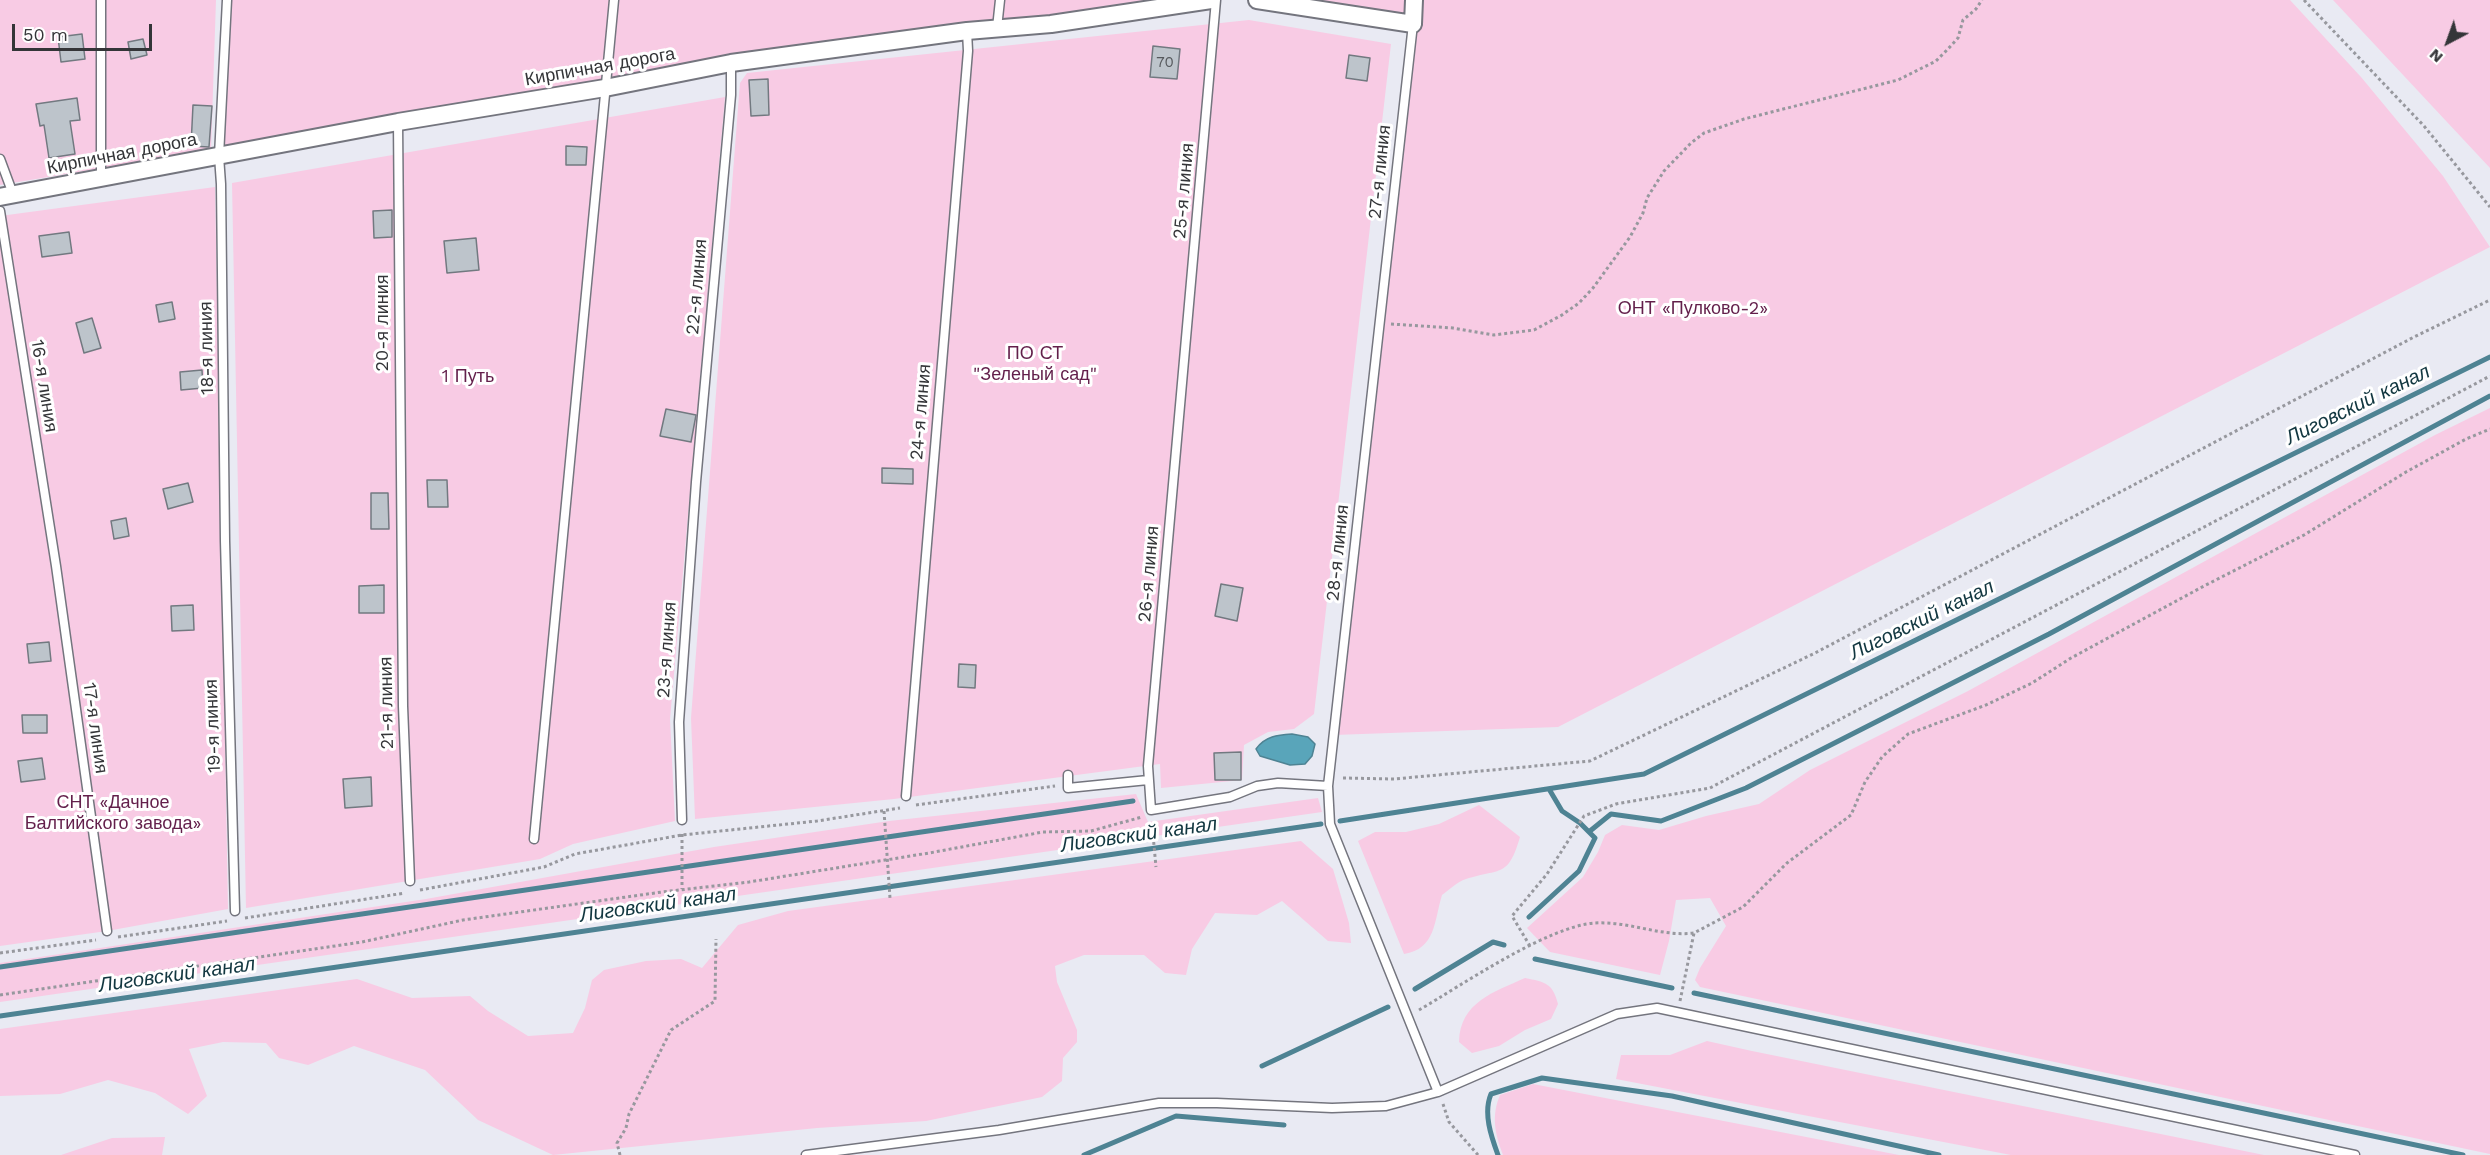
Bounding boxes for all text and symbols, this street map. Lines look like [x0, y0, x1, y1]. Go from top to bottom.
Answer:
scale bar [15, 12, 154, 50]
north arrow [2418, 12, 2478, 72]
text: 50 m [23, 24, 68, 45]
street label: Кирпичная дорога [523, 43, 677, 91]
text: N [2425, 45, 2447, 67]
house number: 70 [1156, 54, 1174, 72]
street label: 27-я линия [1364, 124, 1396, 220]
street label: Кирпичная дорога [45, 129, 199, 179]
street label: 25-я линия [1169, 142, 1199, 240]
street label: 22-я линия [682, 238, 712, 336]
street label: 20-я линия [372, 274, 394, 372]
park label: ОНТ «Пулково-2» [1618, 298, 1768, 320]
street label: 18-я линия [195, 301, 219, 395]
street label: 16-я линия [26, 338, 62, 434]
park label: ПО СТ "Зеленый сад" [973, 343, 1097, 386]
water label: Лиговский канал [2282, 360, 2434, 450]
street label: 24-я линия [906, 363, 936, 461]
park label: 1 Путь [442, 366, 494, 388]
street label: 28-я линия [1322, 504, 1354, 602]
street label: 26-я линия [1134, 525, 1164, 623]
water label: Лиговский канал [1846, 575, 1998, 665]
street label: 23-я линия [653, 601, 681, 699]
street label: 21-я линия [375, 656, 399, 750]
street label: 19-я линия [201, 679, 225, 773]
street label: 17-я линия [78, 681, 112, 775]
park label: СНТ «Дачное Балтийского завода» [25, 792, 201, 834]
water label: Лиговский канал [1059, 812, 1219, 858]
water label: Лиговский канал [578, 882, 738, 928]
water label: Лиговский канал [97, 952, 257, 998]

